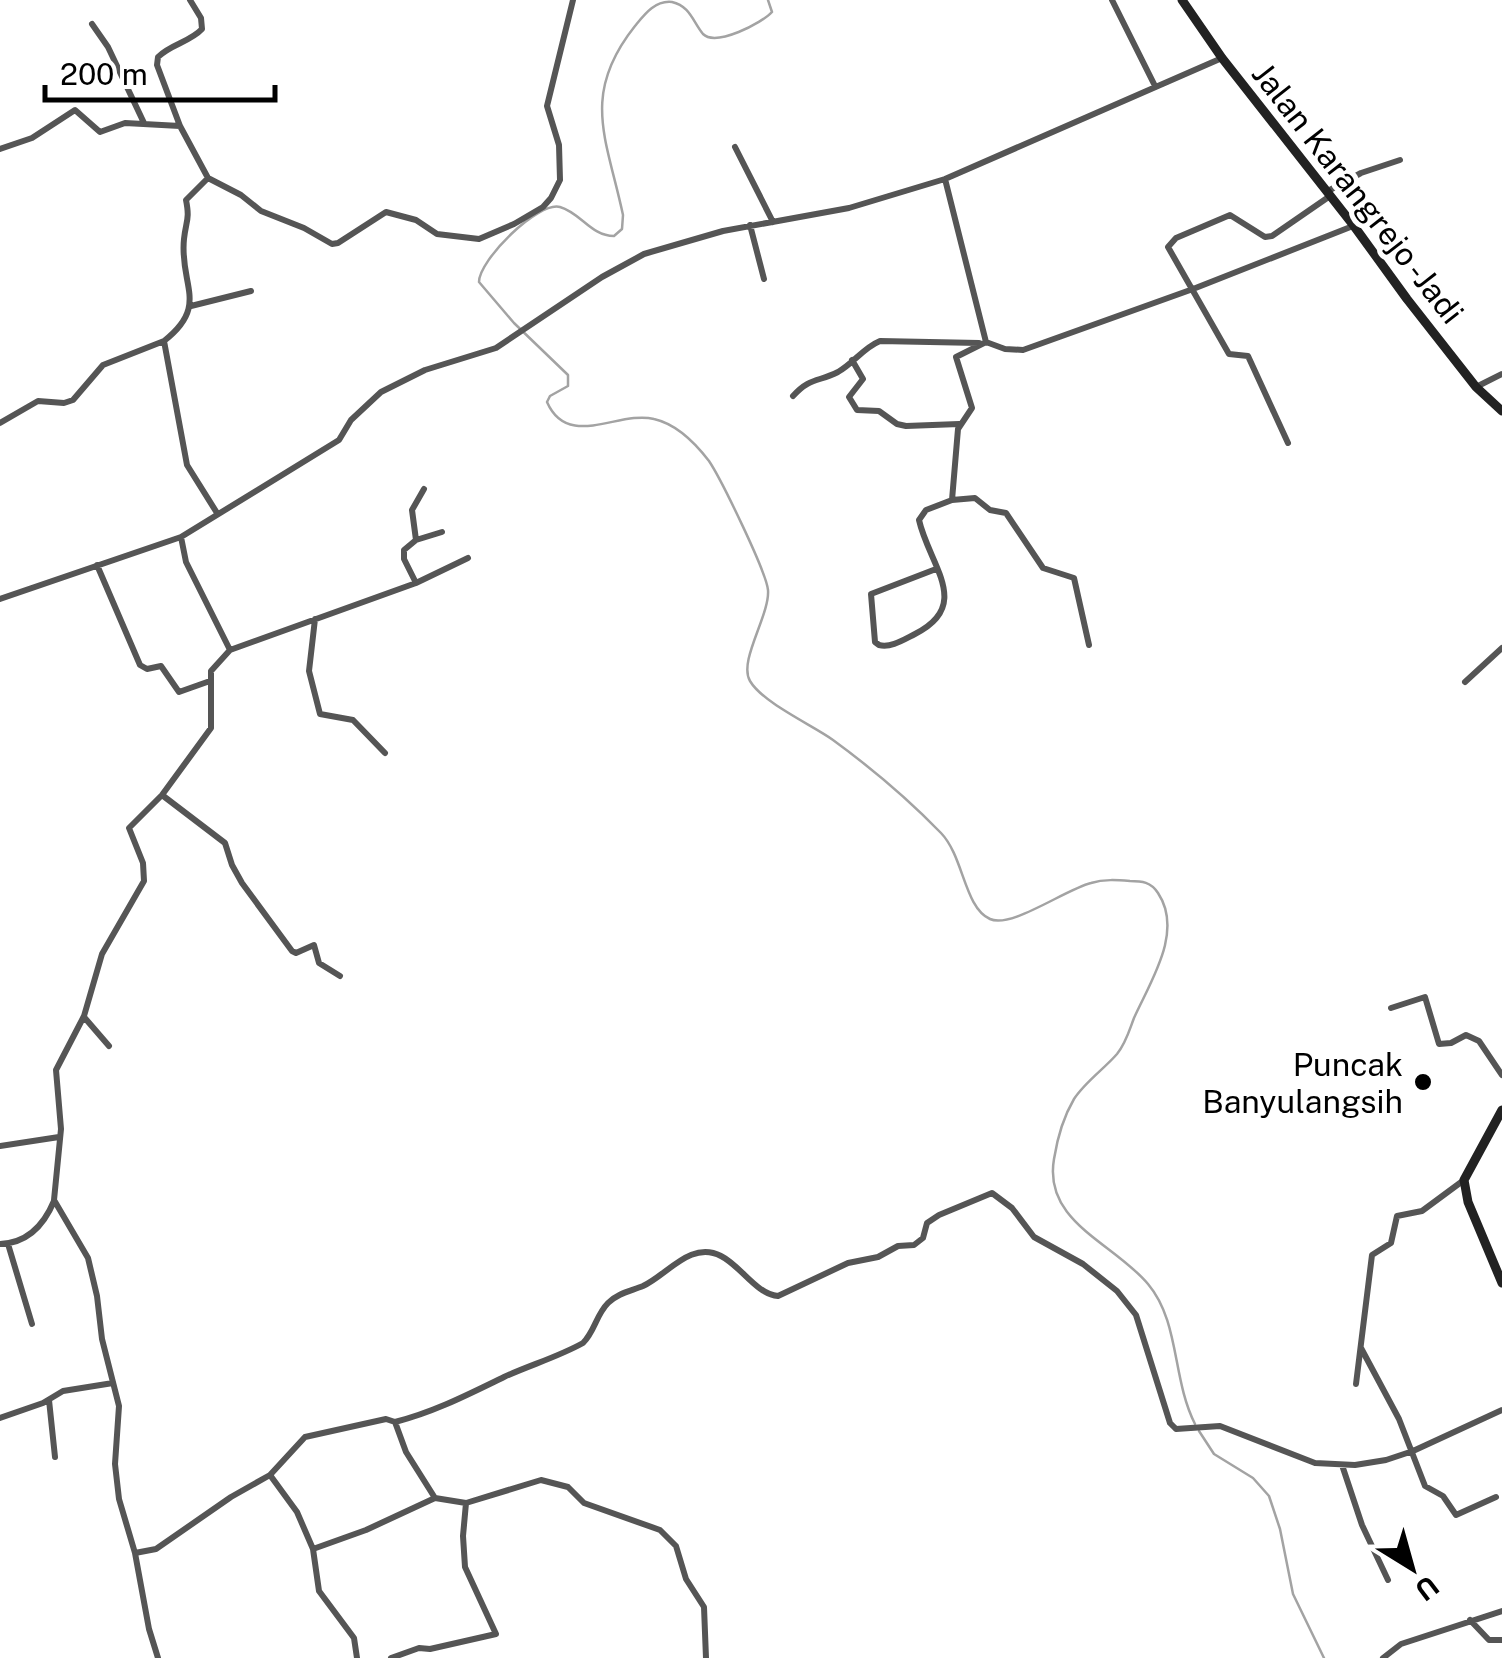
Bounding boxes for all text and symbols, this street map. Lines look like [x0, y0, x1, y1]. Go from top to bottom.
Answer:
scale bar [45, 40, 275, 102]
street label: Jalan Karangrejo -Jadi [1245, 55, 1471, 331]
text: 200 m [60, 56, 148, 92]
place label: Puncak Banyulangsih [1202, 1046, 1403, 1120]
marker: Puncak Banyulangsih [1412, 1071, 1434, 1093]
north arrow [1362, 1518, 1462, 1618]
text: U [1409, 1569, 1445, 1608]

